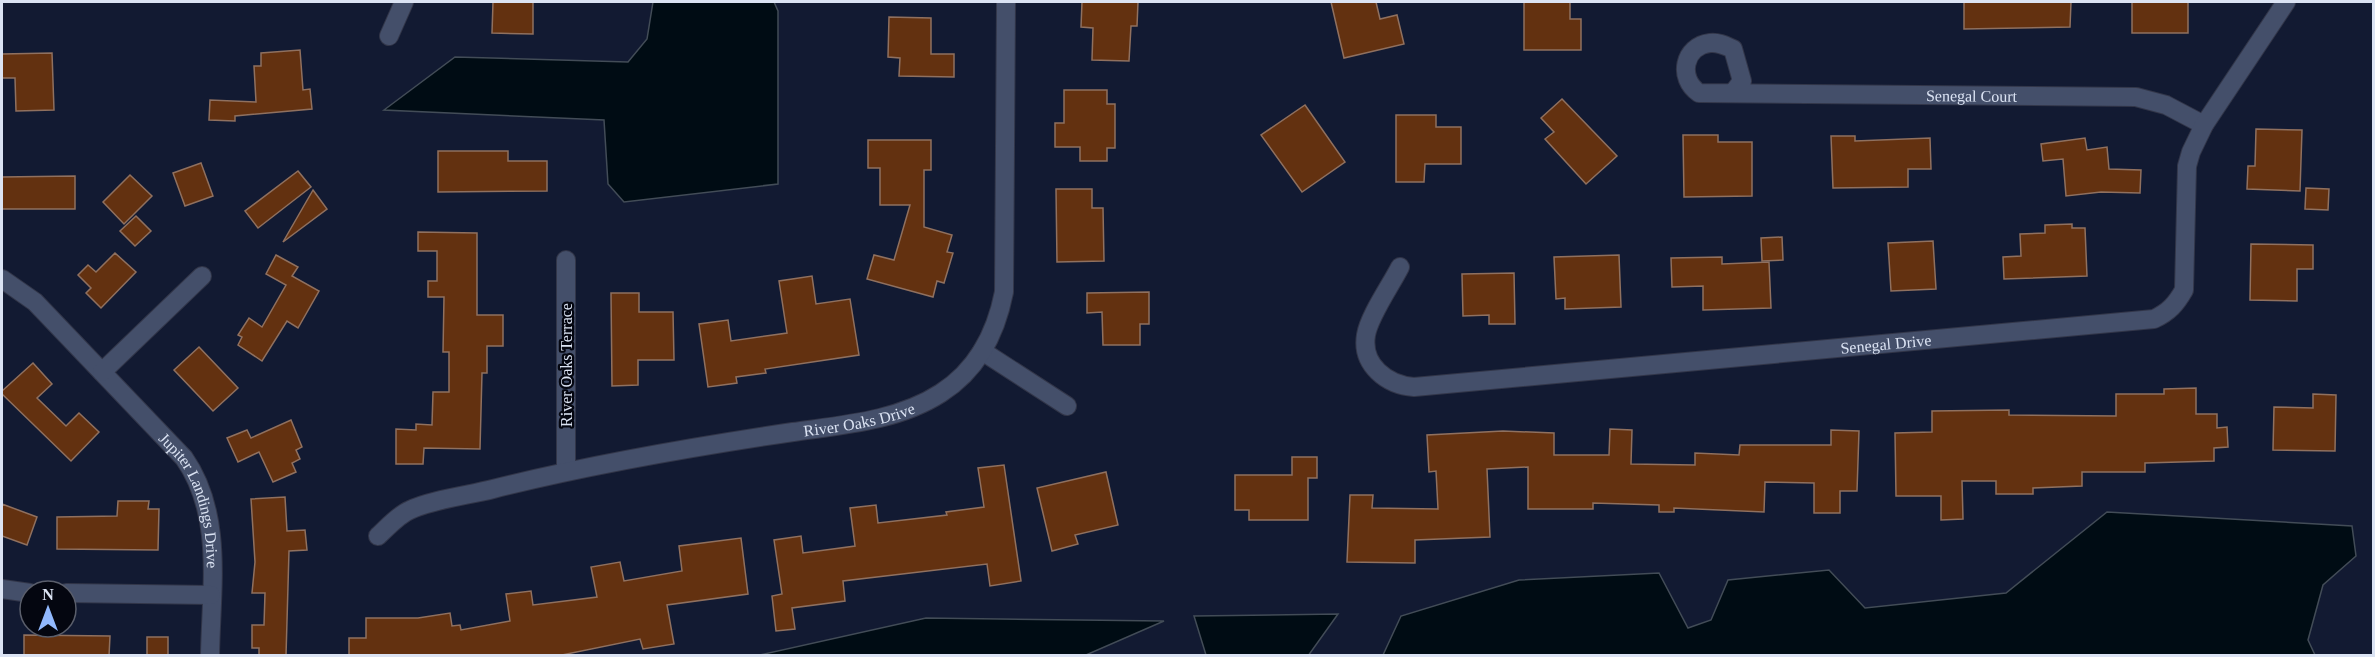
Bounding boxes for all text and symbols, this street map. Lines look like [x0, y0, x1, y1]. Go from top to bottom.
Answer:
street label: Senegal Court [1926, 87, 2018, 105]
street label: River Oaks Terrace [558, 303, 575, 427]
street label: Senegal Drive [1840, 332, 1932, 357]
street label: River Oaks Drive [802, 400, 917, 439]
street label: Jupiter Landings Drive [156, 430, 221, 568]
north arrow [18, 579, 78, 639]
text: N [42, 586, 54, 603]

